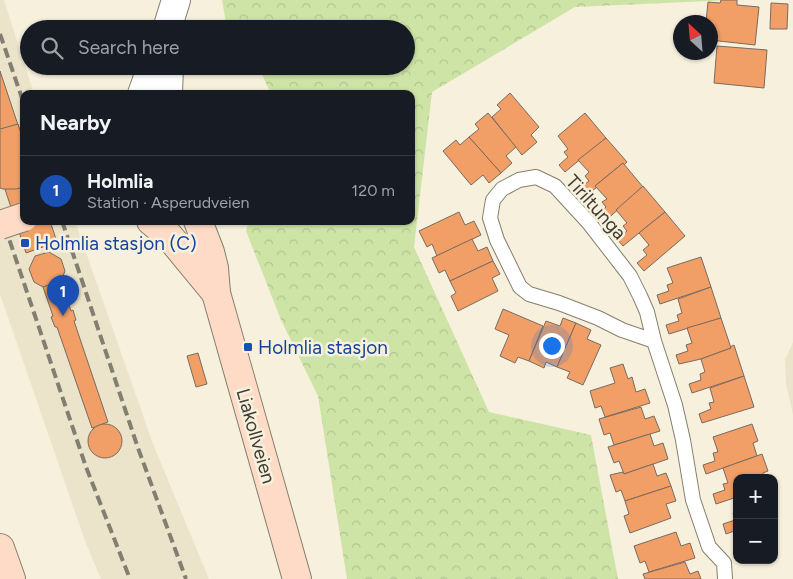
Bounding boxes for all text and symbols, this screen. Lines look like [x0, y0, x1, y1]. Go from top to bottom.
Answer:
north arrow [673, 15, 718, 60]
search box [20, 20, 415, 75]
icon: search [38, 34, 66, 62]
text: Search here [78, 36, 180, 59]
text: Nearby [40, 110, 111, 135]
text: Holmlia [87, 170, 153, 193]
street label: Tiriltunga [561, 170, 631, 244]
text: 1 [53, 181, 59, 200]
text: 120 m [352, 181, 395, 200]
text: Station · Asperudveien [87, 193, 249, 212]
place label: Holmlia stasjon (C) [35, 232, 197, 255]
marker: Holmlia stasjon (C) [19, 237, 31, 249]
pin: 1 [47, 275, 79, 316]
your location [539, 333, 565, 359]
place label: Holmlia stasjon [258, 336, 388, 359]
marker: Holmlia stasjon [242, 341, 254, 353]
street label: Liakollveien [231, 386, 281, 486]
map controls [733, 474, 778, 564]
button: + [733, 474, 778, 519]
button: − [733, 519, 778, 564]

